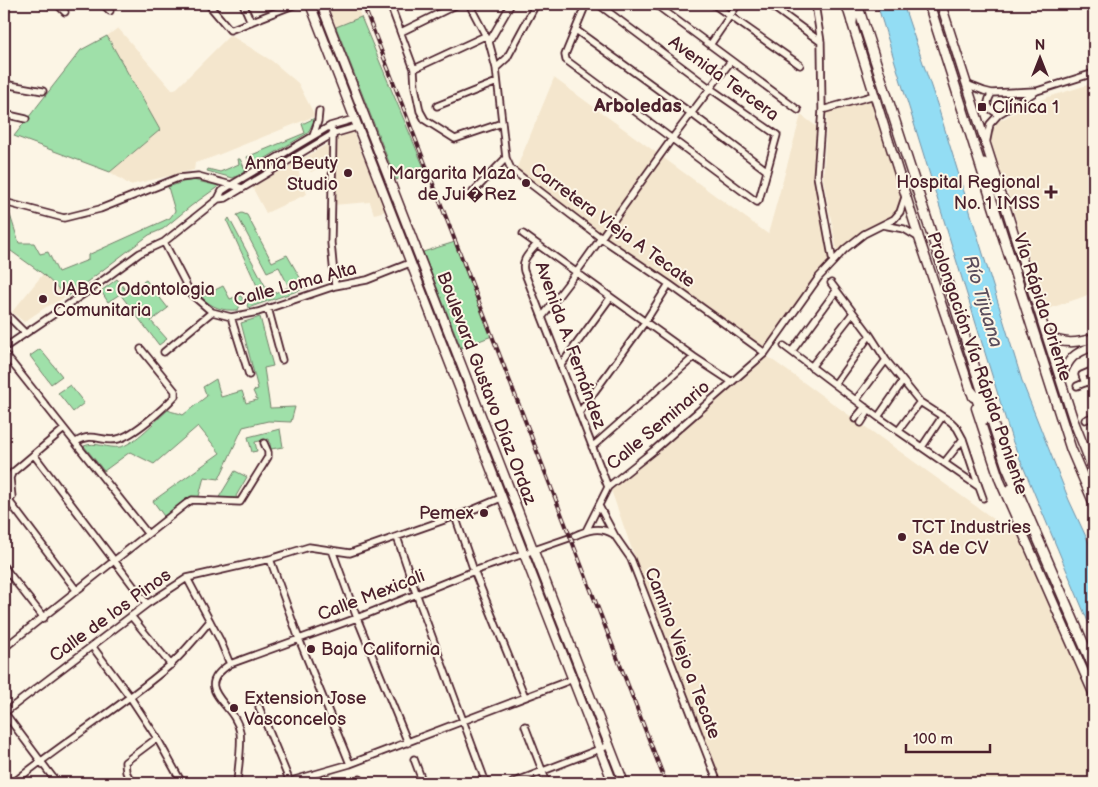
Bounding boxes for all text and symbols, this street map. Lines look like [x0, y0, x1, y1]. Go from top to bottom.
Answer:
street label: Avenida Tercera [664, 31, 783, 125]
north arrow [1016, 32, 1066, 82]
text: N [1035, 37, 1045, 54]
district label: Arboledas [593, 95, 682, 118]
place label: Clínica 1 [992, 97, 1059, 118]
marker: Clínica 1 [976, 101, 988, 113]
place label: Anna Beuty Studio [245, 153, 339, 195]
street label: Carretera Vieja A Tecate [526, 159, 699, 292]
place label: Margarita Maza de Jui�Rez [388, 163, 516, 205]
marker: Anna Beuty Studio [342, 167, 354, 179]
place label: Hospital Regional No. 1 IMSS [896, 172, 1040, 214]
marker: Margarita Maza de Jui�Rez [520, 177, 532, 189]
marker: Hospital Regional No. 1 IMSS [1044, 185, 1058, 199]
street label: Prolongación Vía Rápida Poniente [923, 229, 1033, 497]
street label: Vía Rápida Oriente [1009, 231, 1076, 384]
water label: Río Tijuana [958, 253, 1007, 350]
street label: Calle Loma Alta [231, 258, 359, 311]
street label: Avenida A. Fernández [531, 259, 611, 432]
street label: Boulevard Gustavo Díaz Ordaz [432, 269, 541, 508]
place label: UABC - Odontologia Comunitaria [53, 279, 215, 321]
marker: UABC - Odontologia Comunitaria [37, 293, 49, 305]
street label: Calle Seminario [603, 376, 714, 475]
place label: Pemex [419, 503, 475, 524]
marker: Pemex [478, 507, 490, 519]
place label: TCT Industries SA de CV [912, 517, 1031, 559]
marker: TCT Industries SA de CV [896, 531, 908, 543]
street label: Calle de los Pinos [45, 564, 175, 667]
street label: Calle Mexicali [315, 565, 428, 626]
street label: Camino Viejo a Tecate [640, 565, 725, 742]
place label: Baja California [321, 639, 440, 660]
marker: Baja California [305, 643, 317, 655]
place label: Extension Jose Vasconcelos [244, 688, 367, 730]
marker: Extension Jose Vasconcelos [228, 702, 240, 714]
scale bar [906, 722, 989, 754]
text: 100 m [913, 730, 953, 749]

